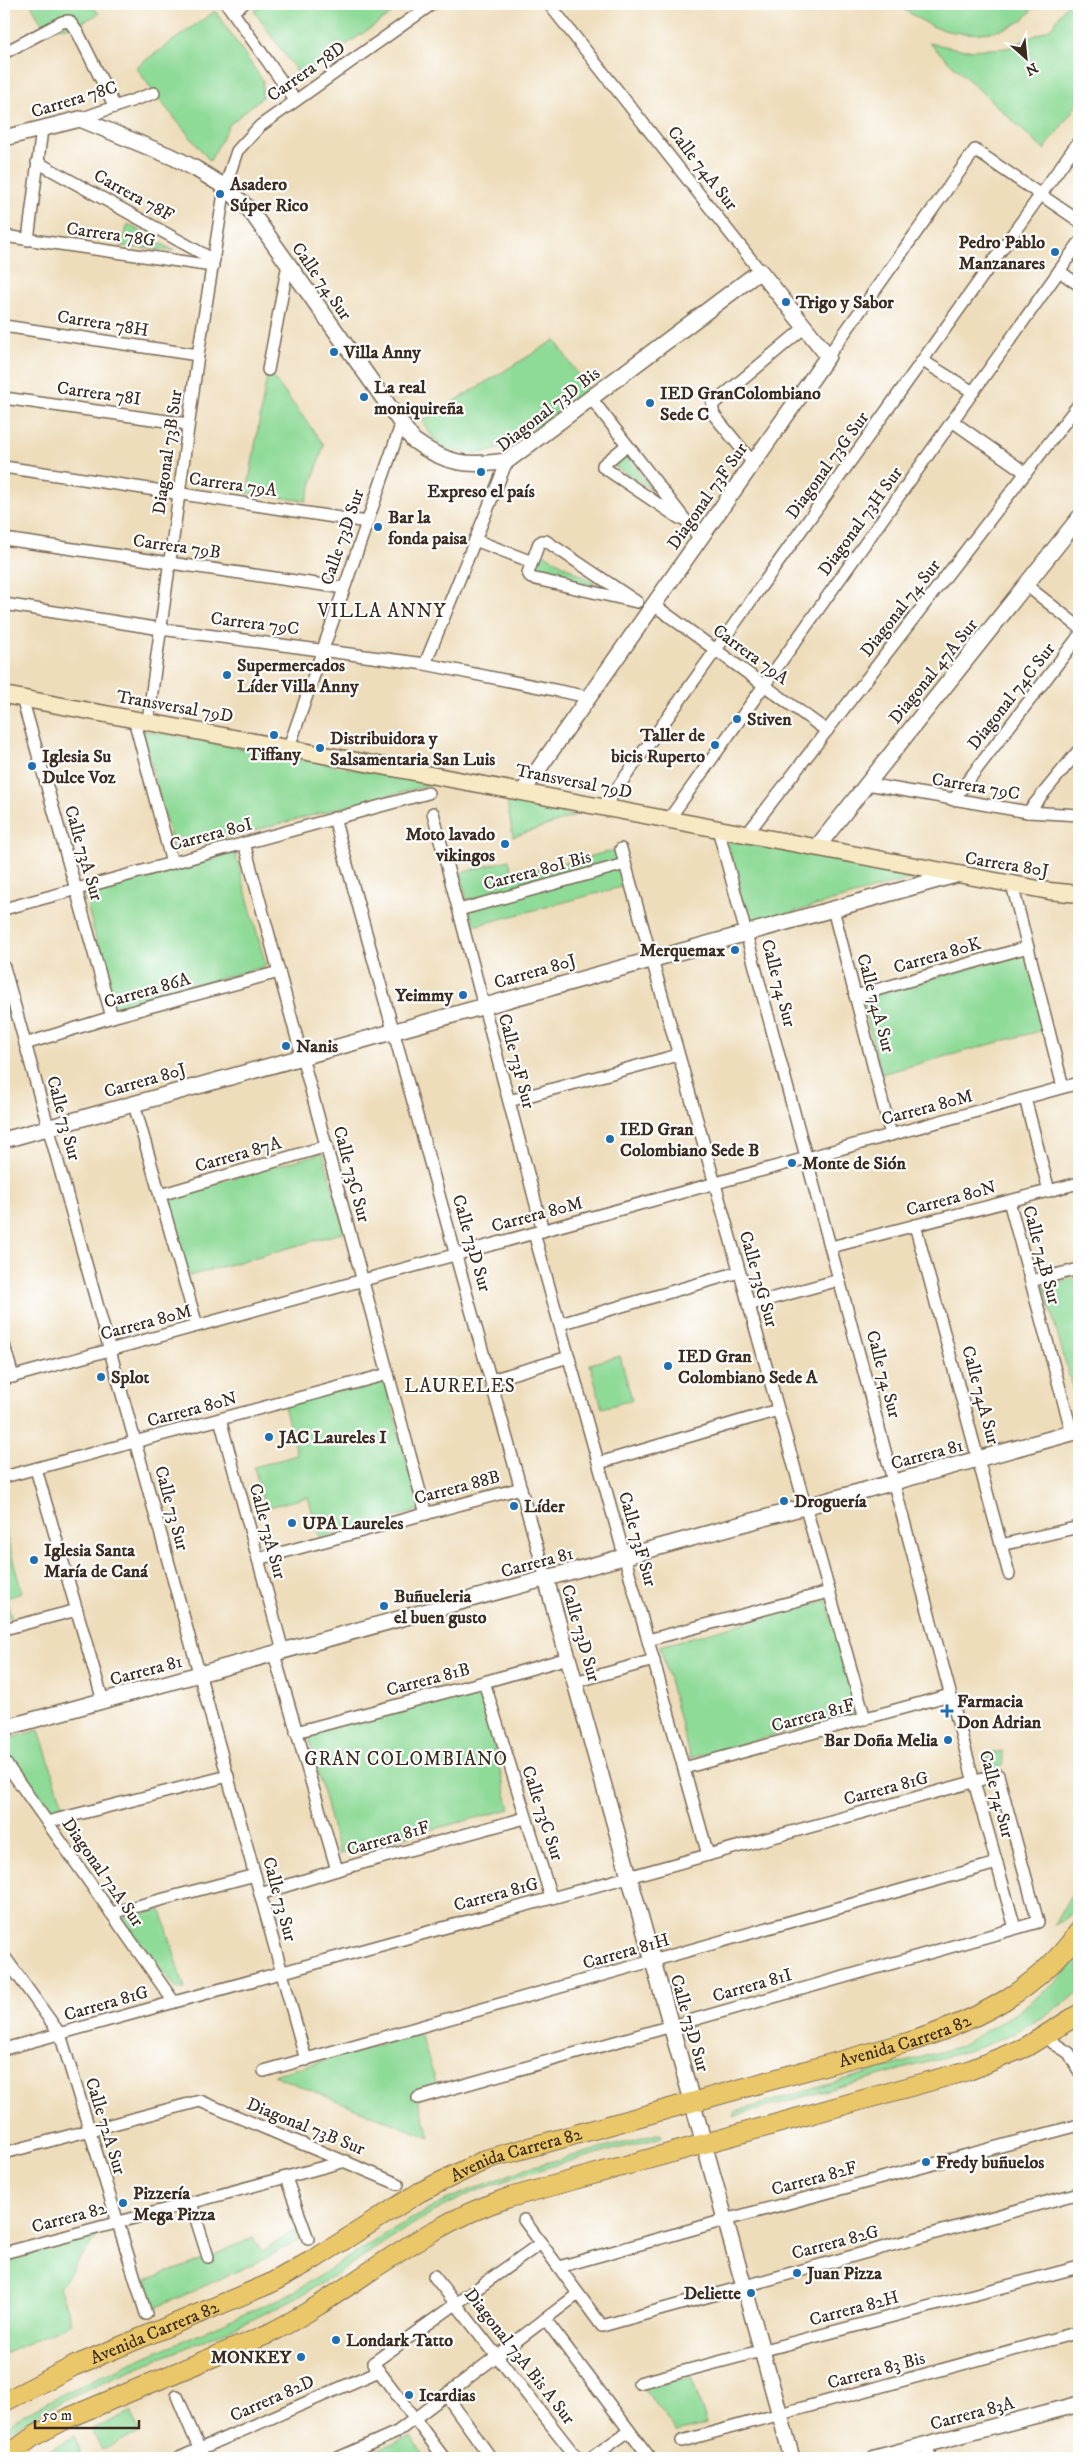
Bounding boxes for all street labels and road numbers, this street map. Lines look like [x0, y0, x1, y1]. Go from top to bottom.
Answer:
street label: Carrera 78D [263, 37, 350, 107]
street label: Carrera 78C [28, 76, 120, 124]
street label: Calle 74A Sur [662, 122, 742, 216]
street label: Carrera 78F [90, 165, 177, 227]
street label: Carrera 78G [65, 218, 157, 252]
street label: Calle 74 Sur [286, 238, 356, 325]
street label: Carrera 78H [56, 306, 150, 342]
street label: Diagonal 73D Bis [493, 363, 605, 457]
street label: Carrera 78I [55, 377, 142, 411]
street label: Diagonal 73B Sur [148, 388, 188, 516]
street label: Diagonal 73G Sur [782, 408, 874, 523]
street label: Diagonal 73F Sur [663, 439, 753, 554]
street label: Diagonal 73H Sur [814, 462, 908, 580]
street label: Carrera 79A [187, 468, 279, 502]
street label: Calle 73D Sur [316, 486, 370, 588]
street label: Carrera 79B [131, 530, 222, 564]
street label: Diagonal 74 Sur [856, 555, 946, 662]
street label: Carrera 79C [209, 608, 300, 640]
street label: Diagonal 47A Sur [885, 614, 983, 729]
street label: Carrera 79A [708, 620, 793, 690]
street label: Diagonal 74C Sur [963, 638, 1061, 755]
street label: Transversal 79D [115, 686, 235, 728]
street label: Transversal 79D [514, 760, 634, 804]
street label: Carrera 79C [930, 768, 1022, 806]
street label: Calle 73A Sur [59, 803, 107, 904]
street label: Carrera 80I [167, 813, 255, 857]
street label: Carrera 80I Bis [481, 846, 594, 896]
street label: Carrera 80J [963, 848, 1050, 882]
street label: Carrera 80K [891, 933, 984, 979]
street label: Calle 74 Sur [756, 937, 800, 1030]
street label: Carrera 80J [492, 950, 579, 994]
street label: Calle 74A Sur [851, 951, 899, 1055]
street label: Carrera 86A [102, 968, 193, 1014]
street label: Calle 73F Sur [493, 1011, 539, 1112]
street label: Carrera 80J [102, 1059, 189, 1103]
street label: Calle 73 Sur [41, 1074, 85, 1163]
street label: Carrera 80M [879, 1085, 975, 1131]
street label: Calle 73C Sur [328, 1124, 374, 1225]
street label: Carrera 87A [193, 1132, 284, 1178]
street label: Carrera 80N [904, 1176, 999, 1222]
street label: Calle 73D Sur [447, 1192, 495, 1295]
street label: Carrera 80M [489, 1192, 585, 1238]
street label: Calle 74B Sur [1017, 1203, 1065, 1307]
street label: Calle 73G Sur [734, 1229, 782, 1330]
street label: Carrera 80M [98, 1300, 194, 1346]
street label: Calle 74 Sur [861, 1328, 905, 1421]
street label: Calle 74A Sur [956, 1343, 1004, 1447]
street label: Carrera 80N [145, 1387, 240, 1433]
street label: Carrera 81 [889, 1435, 966, 1475]
street label: Calle 73 Sur [149, 1464, 193, 1553]
street label: Carrera 88B [412, 1466, 503, 1510]
street label: Calle 73A Sur [244, 1481, 290, 1582]
street label: Calle 73F Sur [613, 1489, 661, 1590]
street label: Carrera 81 [499, 1543, 576, 1583]
street label: Calle 73D Sur [556, 1582, 604, 1685]
street label: Carrera 81 [108, 1651, 185, 1691]
street label: Carrera 81B [384, 1658, 472, 1702]
street label: Carrera 81F [769, 1694, 857, 1738]
street label: Calle 74 Sur [974, 1748, 1018, 1841]
street label: Calle 73C Sur [516, 1763, 568, 1864]
street label: Carrera 81G [841, 1767, 931, 1811]
street label: Diagonal 72A Sur [56, 1814, 148, 1932]
street label: Carrera 81F [344, 1817, 432, 1861]
street label: Calle 73 Sur [257, 1855, 301, 1944]
street label: Carrera 81G [451, 1873, 541, 1917]
street label: Carrera 81H [580, 1929, 672, 1975]
street label: Carrera 81I [710, 1964, 795, 2008]
street label: Calle 73D Sur [665, 1972, 713, 2075]
street label: Carrera 81G [61, 1981, 151, 2027]
street label: Avenida Carrera 82 [836, 2010, 975, 2073]
street label: Calle 72A Sur [80, 2075, 130, 2178]
street label: Diagonal 73B Sur [243, 2093, 368, 2161]
street label: Avenida Carrera 82 [447, 2123, 585, 2187]
street label: Carrera 82F [769, 2157, 859, 2201]
street label: Carrera 82 [29, 2197, 109, 2238]
street label: Carrera 82G [789, 2221, 882, 2265]
street label: Diagonal 73A Bis A Sur [459, 2284, 579, 2429]
street label: Carrera 82H [807, 2286, 901, 2331]
street label: Avenida Carrera 82 [87, 2296, 223, 2370]
street label: Carrera 83 Bis [825, 2347, 928, 2395]
street label: Carrera 82D [227, 2371, 318, 2427]
street label: Carrera 83A [928, 2392, 1017, 2436]

